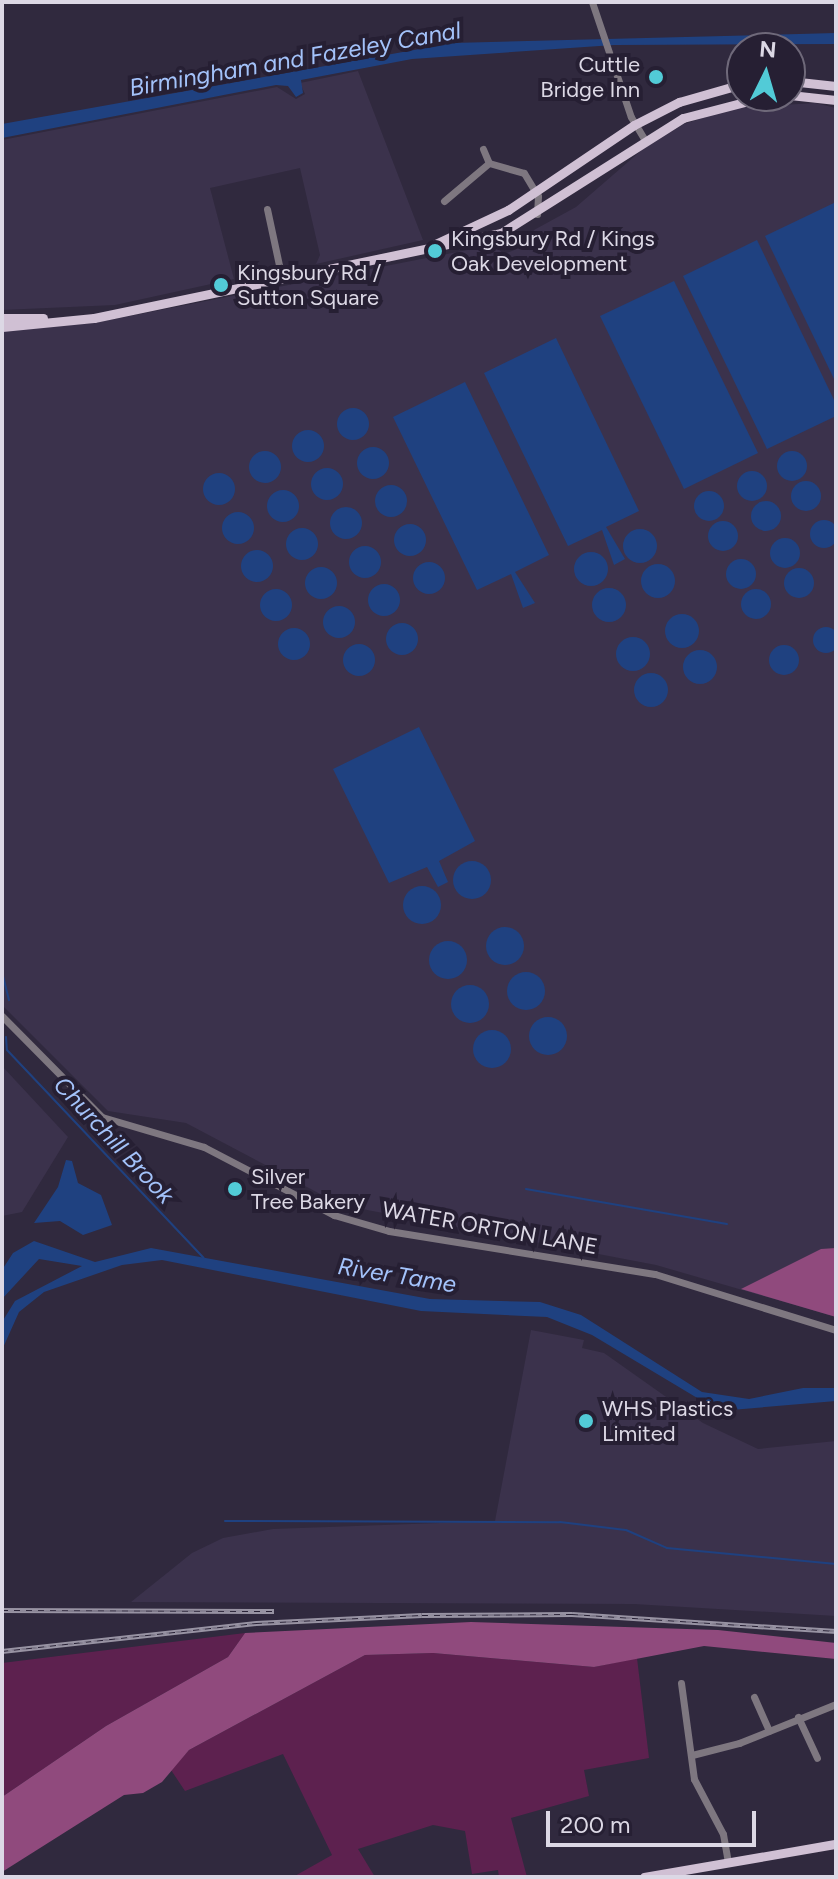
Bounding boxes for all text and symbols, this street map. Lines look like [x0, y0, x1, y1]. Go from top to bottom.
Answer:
water label: Birmingham and Fazeley Canal [127, 16, 463, 102]
north arrow [726, 32, 806, 112]
text: N [758, 35, 778, 64]
place label: Cuttle Bridge Inn [540, 51, 640, 102]
marker: Cuttle Bridge Inn [647, 68, 665, 86]
place label: Kingsbury Rd / Kings Oak Development [451, 225, 655, 276]
marker: Kingsbury Rd / Kings Oak Development [426, 242, 444, 260]
place label: Kingsbury Rd / Sutton Square [237, 259, 381, 310]
marker: Kingsbury Rd / Sutton Square [212, 276, 230, 294]
water label: Churchill Brook [48, 1070, 180, 1210]
place label: Silver Tree Bakery [251, 1163, 365, 1214]
marker: Silver Tree Bakery [226, 1180, 244, 1198]
street label: WATER ORTON LANE [380, 1196, 600, 1260]
water label: River Tame [336, 1251, 458, 1299]
place label: WHS Plastics Limited [602, 1395, 733, 1446]
marker: WHS Plastics Limited [577, 1412, 595, 1430]
scale bar [550, 1795, 760, 1845]
text: 200 m [560, 1810, 631, 1839]

